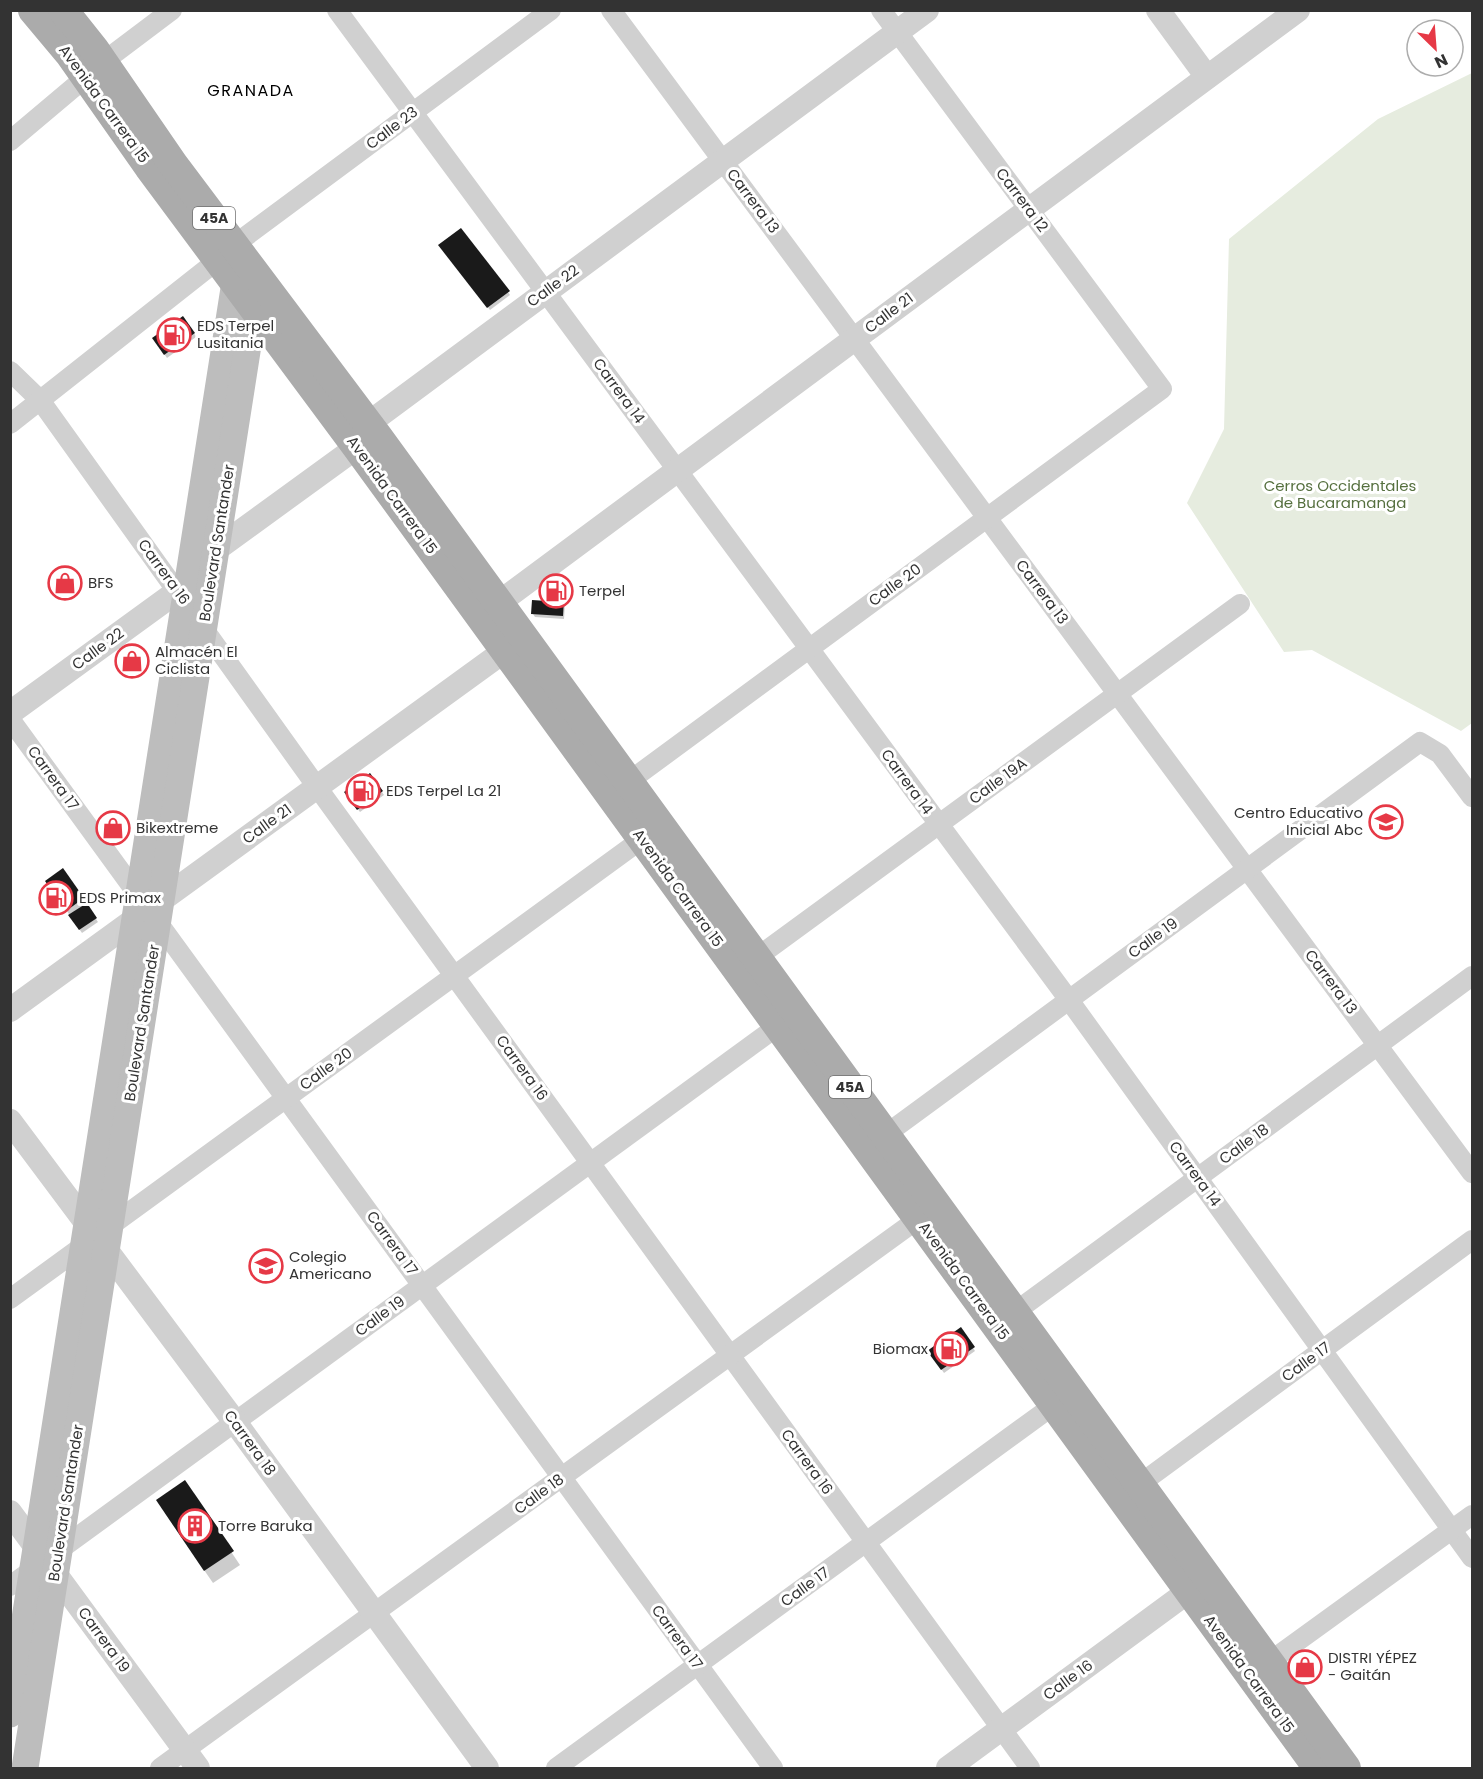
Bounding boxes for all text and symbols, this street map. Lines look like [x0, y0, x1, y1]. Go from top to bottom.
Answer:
north arrow [1405, 18, 1465, 78]
street label: Avenida Carrera 15 [54, 40, 155, 167]
text: N [1431, 48, 1451, 74]
district label: GRANADA [207, 79, 295, 102]
street label: Calle 23 [361, 101, 422, 154]
street label: Carrera 12 [991, 163, 1053, 236]
street label: Carrera 13 [722, 164, 785, 237]
road number: 45A [193, 207, 235, 229]
street label: Calle 22 [522, 260, 583, 312]
street label: Calle 21 [860, 287, 917, 338]
place label: EDS Terpel Lusitania [197, 315, 274, 353]
fuel station icon: EDS Terpel Lusitania [156, 317, 192, 353]
street label: Carrera 14 [589, 354, 650, 428]
street label: Avenida Carrera 15 [342, 431, 443, 558]
street label: Boulevard Santander [194, 463, 239, 623]
park label: Cerros Occidentales de Bucaramanga [1264, 475, 1416, 513]
street label: Carrera 16 [133, 535, 195, 609]
street label: Carrera 13 [1011, 555, 1074, 628]
street label: Calle 20 [864, 558, 925, 611]
shop icon: BFS [47, 565, 83, 601]
place label: BFS [88, 572, 114, 593]
fuel station icon: Terpel [538, 573, 574, 609]
place label: Terpel [579, 580, 625, 601]
street label: Calle 22 [67, 623, 128, 675]
place label: Almacén El Ciclista [155, 641, 238, 679]
shop icon: Almacén El Ciclista [114, 643, 150, 679]
street label: Carrera 17 [23, 741, 84, 814]
street label: Carrera 14 [877, 745, 938, 819]
street label: Calle 19A [965, 752, 1031, 809]
fuel station icon: EDS Terpel La 21 [345, 773, 381, 809]
place label: EDS Terpel La 21 [386, 780, 501, 801]
street label: Calle 21 [238, 799, 295, 849]
place label: Centro Educativo Inicial Abc [1234, 802, 1363, 840]
school or university icon: Centro Educativo Inicial Abc [1368, 804, 1404, 840]
shop icon: Bikextreme [95, 810, 131, 846]
place label: Bikextreme [136, 817, 218, 838]
street label: Avenida Carrera 15 [628, 824, 729, 951]
fuel station icon: EDS Primax [38, 880, 74, 916]
place label: EDS Primax [79, 887, 161, 908]
street label: Calle 19 [1124, 912, 1182, 963]
street label: Boulevard Santander [119, 943, 164, 1103]
street label: Carrera 13 [1300, 945, 1363, 1018]
street label: Carrera 16 [491, 1031, 553, 1105]
street label: Calle 20 [295, 1042, 356, 1095]
road number: 45A [829, 1076, 871, 1098]
street label: Calle 18 [1215, 1118, 1273, 1169]
street label: Carrera 14 [1165, 1137, 1226, 1211]
street label: Carrera 17 [362, 1206, 423, 1279]
street label: Avenida Carrera 15 [914, 1217, 1015, 1344]
place label: Colegio Americano [289, 1246, 372, 1284]
school or university icon: Colegio Americano [248, 1248, 284, 1284]
street label: Calle 19 [351, 1290, 409, 1341]
fuel station icon: Biomax [933, 1331, 969, 1367]
street label: Calle 17 [1277, 1337, 1334, 1386]
place label: Biomax [873, 1338, 928, 1359]
street label: Carrera 18 [220, 1406, 281, 1480]
street label: Boulevard Santander [43, 1423, 88, 1583]
street label: Carrera 16 [776, 1425, 838, 1499]
street label: Calle 18 [510, 1468, 568, 1519]
building icon: Torre Baruka [177, 1508, 213, 1544]
place label: Torre Baruka [218, 1515, 313, 1536]
street label: Calle 17 [776, 1562, 833, 1611]
street label: Carrera 17 [647, 1600, 708, 1673]
street label: Carrera 19 [74, 1603, 135, 1677]
street label: Avenida Carrera 15 [1199, 1610, 1300, 1737]
place label: DISTRI YÉPEZ - Gaitán [1328, 1647, 1417, 1685]
shop icon: DISTRI YÉPEZ - Gaitán [1287, 1649, 1323, 1685]
street label: Calle 16 [1039, 1654, 1097, 1705]

